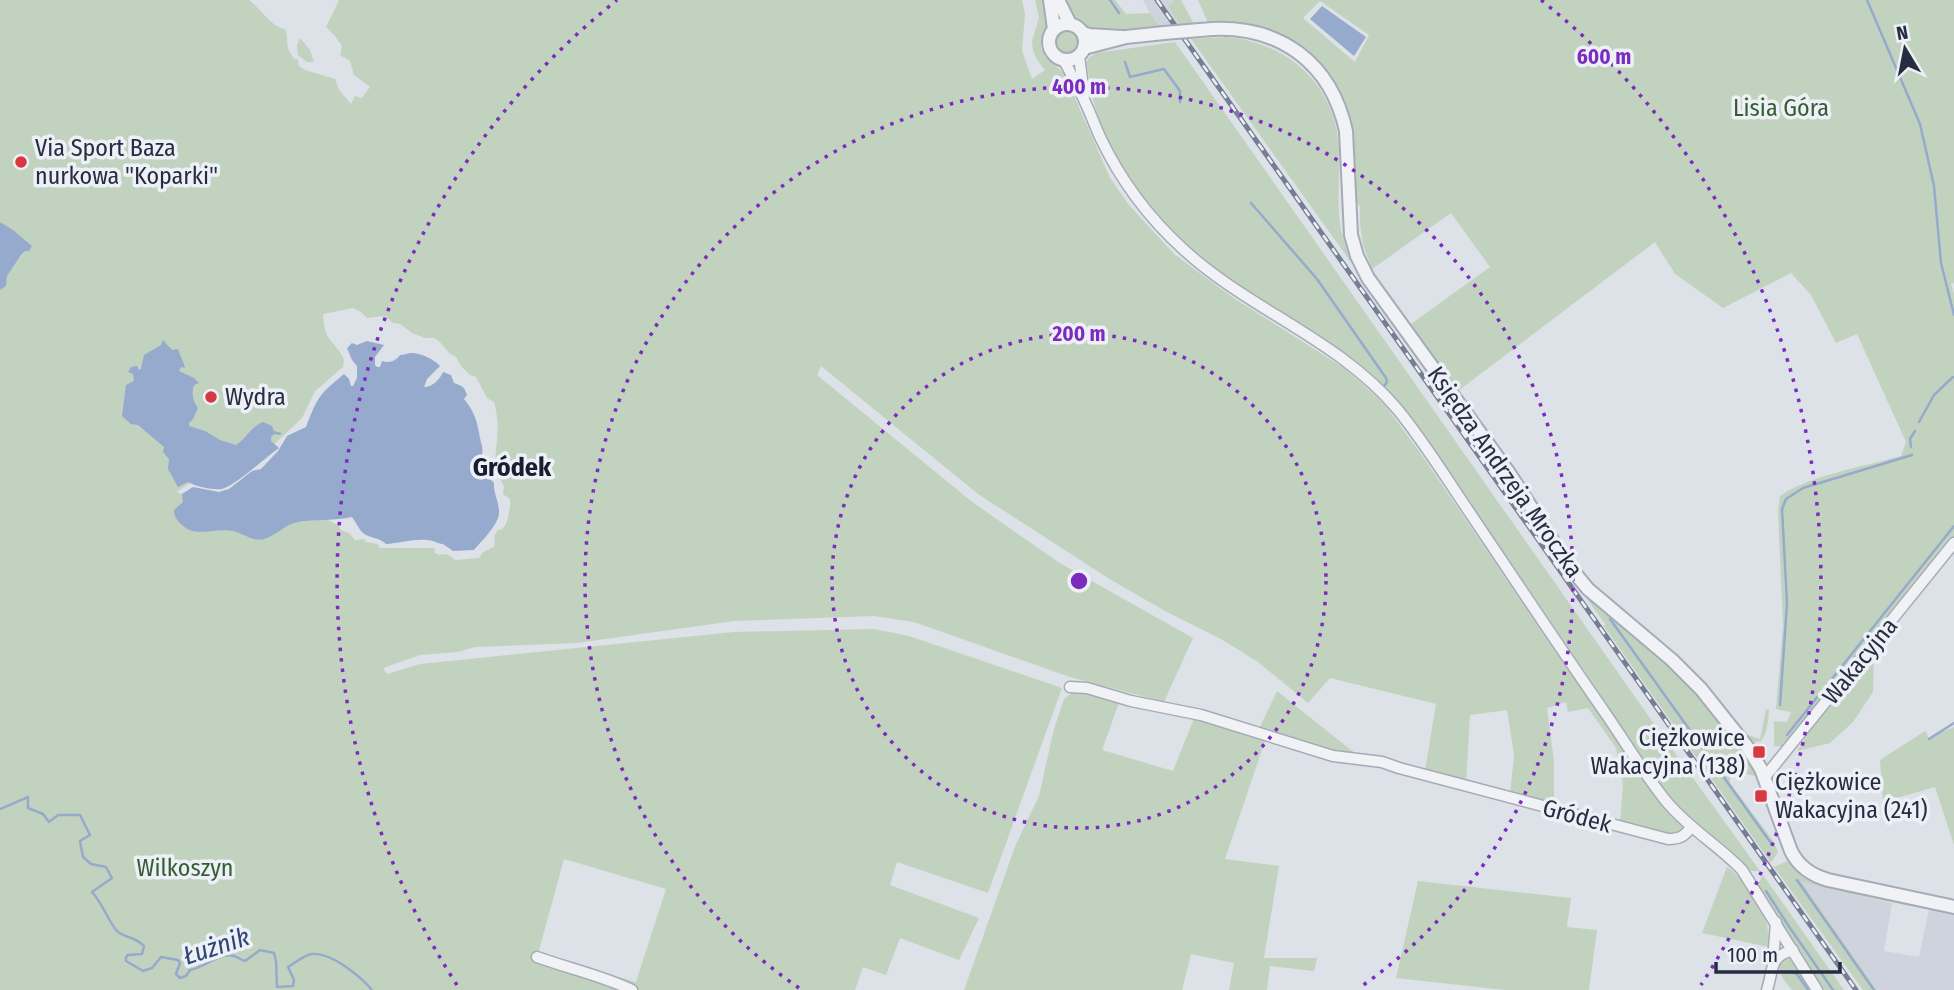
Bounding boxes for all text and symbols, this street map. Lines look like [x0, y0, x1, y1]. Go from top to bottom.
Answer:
north arrow [1870, 14, 1940, 84]
text: N [1895, 20, 1910, 45]
text: 600 m [1577, 44, 1631, 70]
text: 400 m [1052, 74, 1106, 100]
park label: Lisia Góra [1733, 94, 1829, 122]
place label: Via Sport Baza nurkowa "Koparki" [35, 134, 218, 190]
marker: Via Sport Baza nurkowa "Koparki" [13, 154, 29, 170]
text: 200 m [1051, 321, 1106, 347]
street label: Księdza Andrzeja Mroczka [1422, 361, 1588, 583]
place label: Wydra [225, 383, 286, 411]
marker: Wydra [203, 389, 219, 405]
district label: Gródek [473, 452, 552, 483]
centre of rings [1067, 569, 1091, 593]
street label: Wakacyjna [1817, 612, 1903, 710]
place label: Ciężkowice Wakacyjna (138) [1590, 724, 1745, 780]
marker: Ciężkowice Wakacyjna (138) [1751, 744, 1767, 760]
place label: Ciężkowice Wakacyjna (241) [1775, 768, 1928, 824]
marker: Ciężkowice Wakacyjna (241) [1753, 788, 1769, 804]
street label: Gródek [1540, 793, 1615, 839]
park label: Wilkoszyn [136, 854, 234, 882]
water label: Łużnik [179, 921, 253, 972]
scale bar [1716, 930, 1840, 974]
text: 100 m [1727, 942, 1778, 968]

